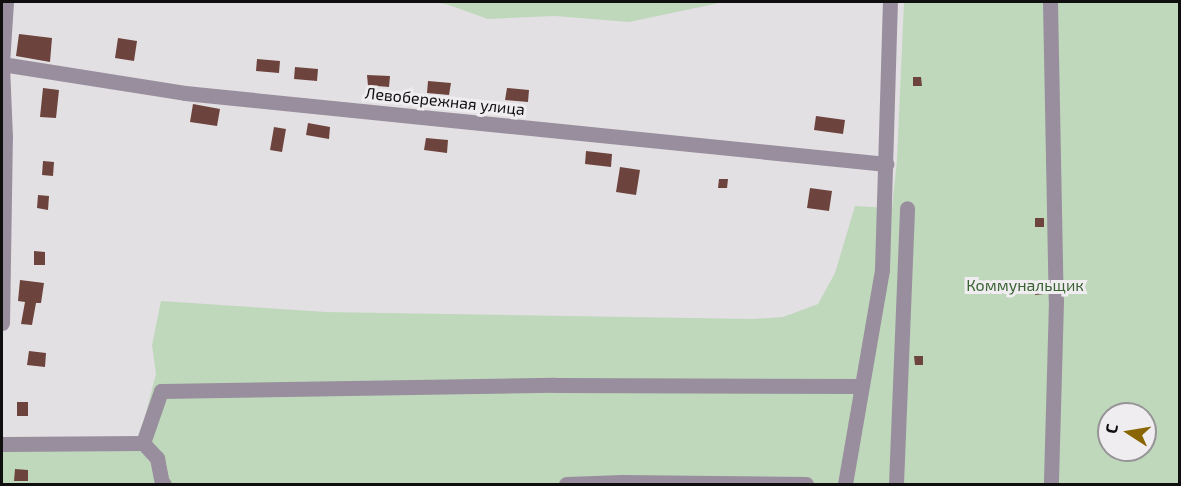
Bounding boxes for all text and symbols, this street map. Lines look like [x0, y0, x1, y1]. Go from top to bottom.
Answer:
street label: Левобережная улица [364, 83, 526, 119]
park label: Коммунальщик [966, 275, 1084, 295]
north arrow [1097, 402, 1157, 462]
text: С [1101, 422, 1121, 435]

